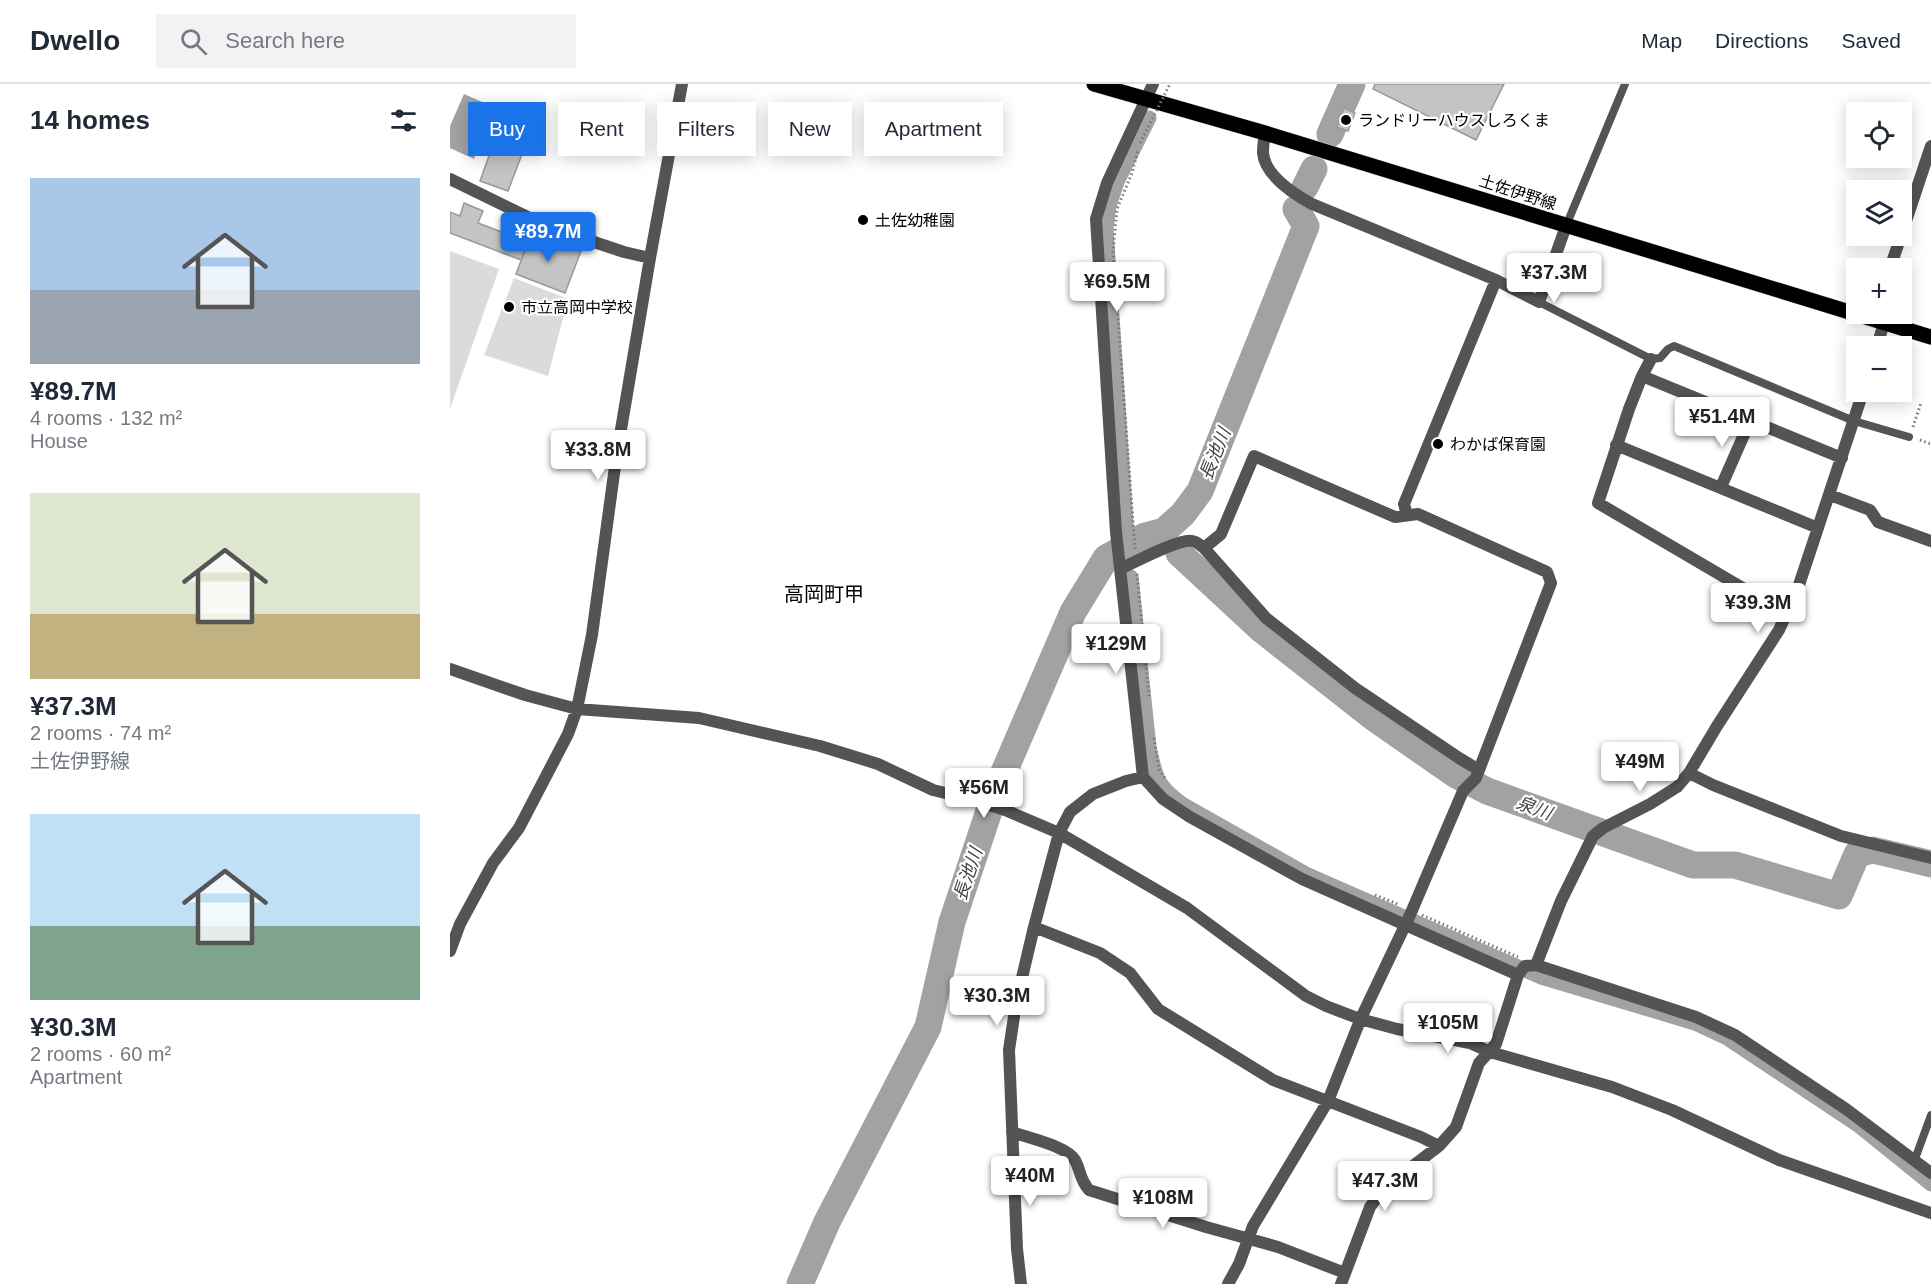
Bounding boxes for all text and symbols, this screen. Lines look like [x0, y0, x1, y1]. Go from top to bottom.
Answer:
search box [156, 14, 576, 68]
text: Dwello [30, 25, 120, 56]
icon: search [177, 25, 210, 58]
text: Search here [225, 28, 345, 53]
text: Map [1641, 29, 1682, 52]
text: Directions [1715, 29, 1808, 52]
text: Saved [1841, 29, 1901, 52]
chip: Buy [468, 102, 546, 156]
chip: Rent [558, 102, 645, 156]
chip: Filters [657, 102, 756, 156]
chip: New [768, 102, 852, 156]
chip: Apartment [864, 102, 1003, 156]
map controls [1846, 102, 1912, 402]
button: locate [1846, 102, 1912, 168]
icon: filters [387, 104, 420, 137]
text: 14 homes [30, 105, 150, 135]
place label: ランドリーハウスしろくま [1358, 112, 1550, 129]
marker: ランドリーハウスしろくま [1339, 113, 1353, 127]
street label: 土佐伊野線 [1477, 172, 1559, 213]
button: layers [1846, 180, 1912, 246]
pin: ¥89.7M [499, 212, 597, 263]
place label: 土佐幼稚園 [875, 212, 955, 229]
marker: 土佐幼稚園 [856, 213, 870, 227]
icon: home [171, 217, 279, 325]
text: ¥89.7M [515, 220, 581, 242]
pin: ¥37.3M [1505, 253, 1603, 304]
button: + [1846, 258, 1912, 324]
text: ¥37.3M [1521, 261, 1587, 283]
pin: ¥69.5M [1068, 262, 1166, 313]
text: ¥69.5M [1084, 270, 1150, 292]
place label: 市立高岡中学校 [521, 299, 633, 316]
marker: 市立高岡中学校 [502, 300, 516, 314]
button: − [1846, 336, 1912, 402]
text: ¥89.7M [30, 376, 117, 406]
pin: ¥51.4M [1673, 397, 1771, 448]
text: ¥51.4M [1689, 405, 1755, 427]
text: 4 rooms · 132 m² [30, 407, 182, 429]
water label: 長池川 [1196, 423, 1235, 483]
text: House [30, 430, 88, 452]
pin: ¥33.8M [549, 430, 647, 481]
place label: わかば保育園 [1450, 436, 1546, 453]
marker: わかば保育園 [1431, 437, 1445, 451]
text: ¥33.8M [565, 438, 631, 460]
icon: home [171, 532, 279, 640]
district label: 高岡町甲 [784, 583, 864, 605]
pin: ¥39.3M [1709, 583, 1807, 634]
text: ¥39.3M [1725, 591, 1791, 613]
pin: ¥129M [1074, 624, 1158, 675]
text: ¥129M [1085, 632, 1147, 654]
text: ¥37.3M [30, 691, 117, 721]
text: 2 rooms · 74 m² [30, 722, 171, 744]
pin: ¥49M [1604, 742, 1676, 793]
text: 土佐伊野線 [30, 750, 130, 772]
text: ¥49M [1615, 750, 1665, 772]
pin: ¥56M [948, 768, 1020, 819]
text: ¥56M [959, 776, 1009, 798]
water label: 泉川 [1514, 792, 1556, 824]
water label: 長池川 [950, 843, 987, 903]
icon: home [171, 853, 279, 961]
pin: ¥30.3M [948, 976, 1046, 1027]
text: ¥30.3M [964, 984, 1030, 1006]
pin: ¥105M [1406, 1003, 1490, 1054]
text: ¥105M [1417, 1011, 1479, 1033]
text: ¥30.3M [30, 1012, 117, 1042]
text: 2 rooms · 60 m² [30, 1043, 171, 1065]
text: Apartment [30, 1066, 122, 1088]
pin: ¥40M [994, 1156, 1066, 1207]
pin: ¥47.3M [1336, 1161, 1434, 1212]
text: ¥40M [1005, 1164, 1055, 1186]
text: ¥47.3M [1352, 1169, 1418, 1191]
pin: ¥108M [1121, 1178, 1205, 1229]
text: ¥108M [1132, 1186, 1194, 1208]

